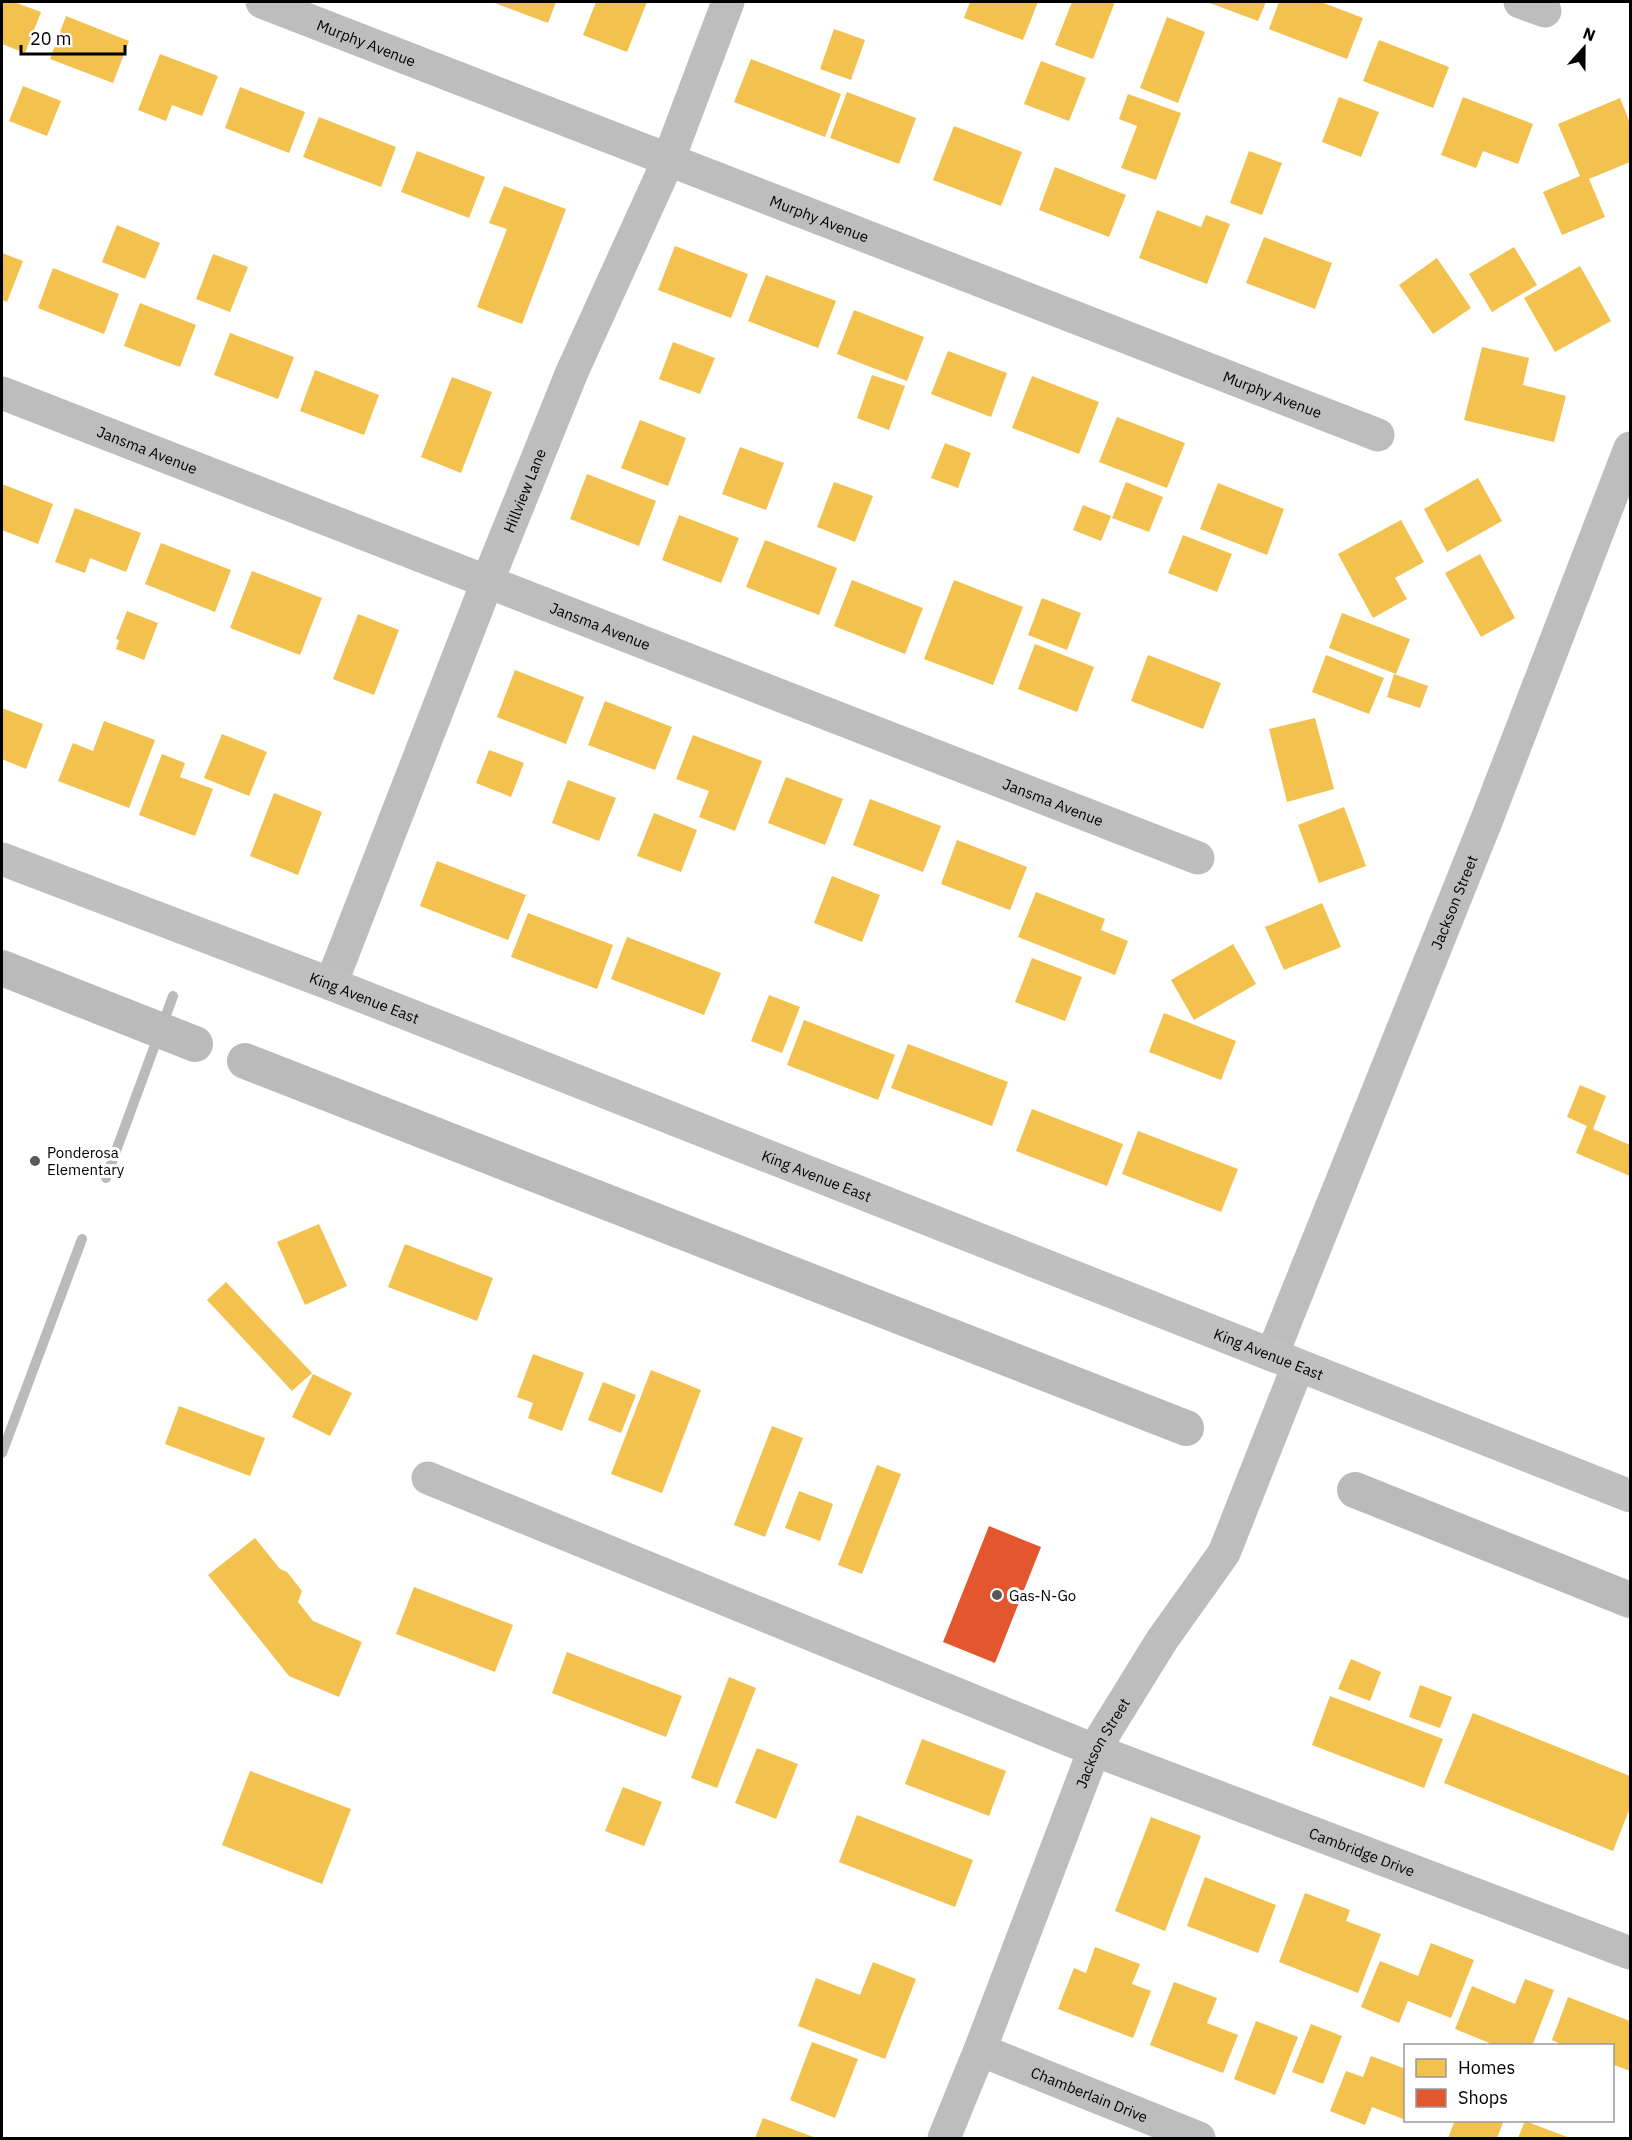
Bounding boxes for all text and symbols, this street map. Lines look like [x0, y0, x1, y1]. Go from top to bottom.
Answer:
street label: Murphy Avenue [314, 15, 419, 70]
scale bar [21, 18, 124, 56]
north arrow [1554, 18, 1614, 78]
text: N [1580, 23, 1598, 45]
text: 20 m [30, 27, 72, 50]
street label: Murphy Avenue [767, 191, 872, 246]
street label: Murphy Avenue [1220, 366, 1325, 422]
street label: Jansma Avenue [94, 421, 200, 478]
street label: Hillview Lane [499, 446, 550, 535]
street label: Jansma Avenue [547, 598, 653, 654]
street label: Jansma Avenue [1000, 774, 1106, 830]
street label: Jackson Street [1426, 852, 1481, 952]
street label: King Avenue East [307, 967, 422, 1027]
place label: Ponderosa Elementary [47, 1143, 125, 1179]
street label: King Avenue East [759, 1145, 874, 1206]
marker: Ponderosa Elementary [28, 1154, 42, 1168]
street label: King Avenue East [1211, 1324, 1326, 1384]
place label: Gas-N-Go [1009, 1586, 1076, 1605]
marker: Gas-N-Go [990, 1588, 1004, 1602]
street label: Jackson Street [1071, 1694, 1134, 1791]
street label: Cambridge Drive [1306, 1823, 1418, 1880]
legend [1404, 2044, 1614, 2122]
text: Homes [1458, 2056, 1515, 2079]
street label: Chamberlain Drive [1028, 2062, 1151, 2126]
text: Shops [1458, 2086, 1508, 2109]

